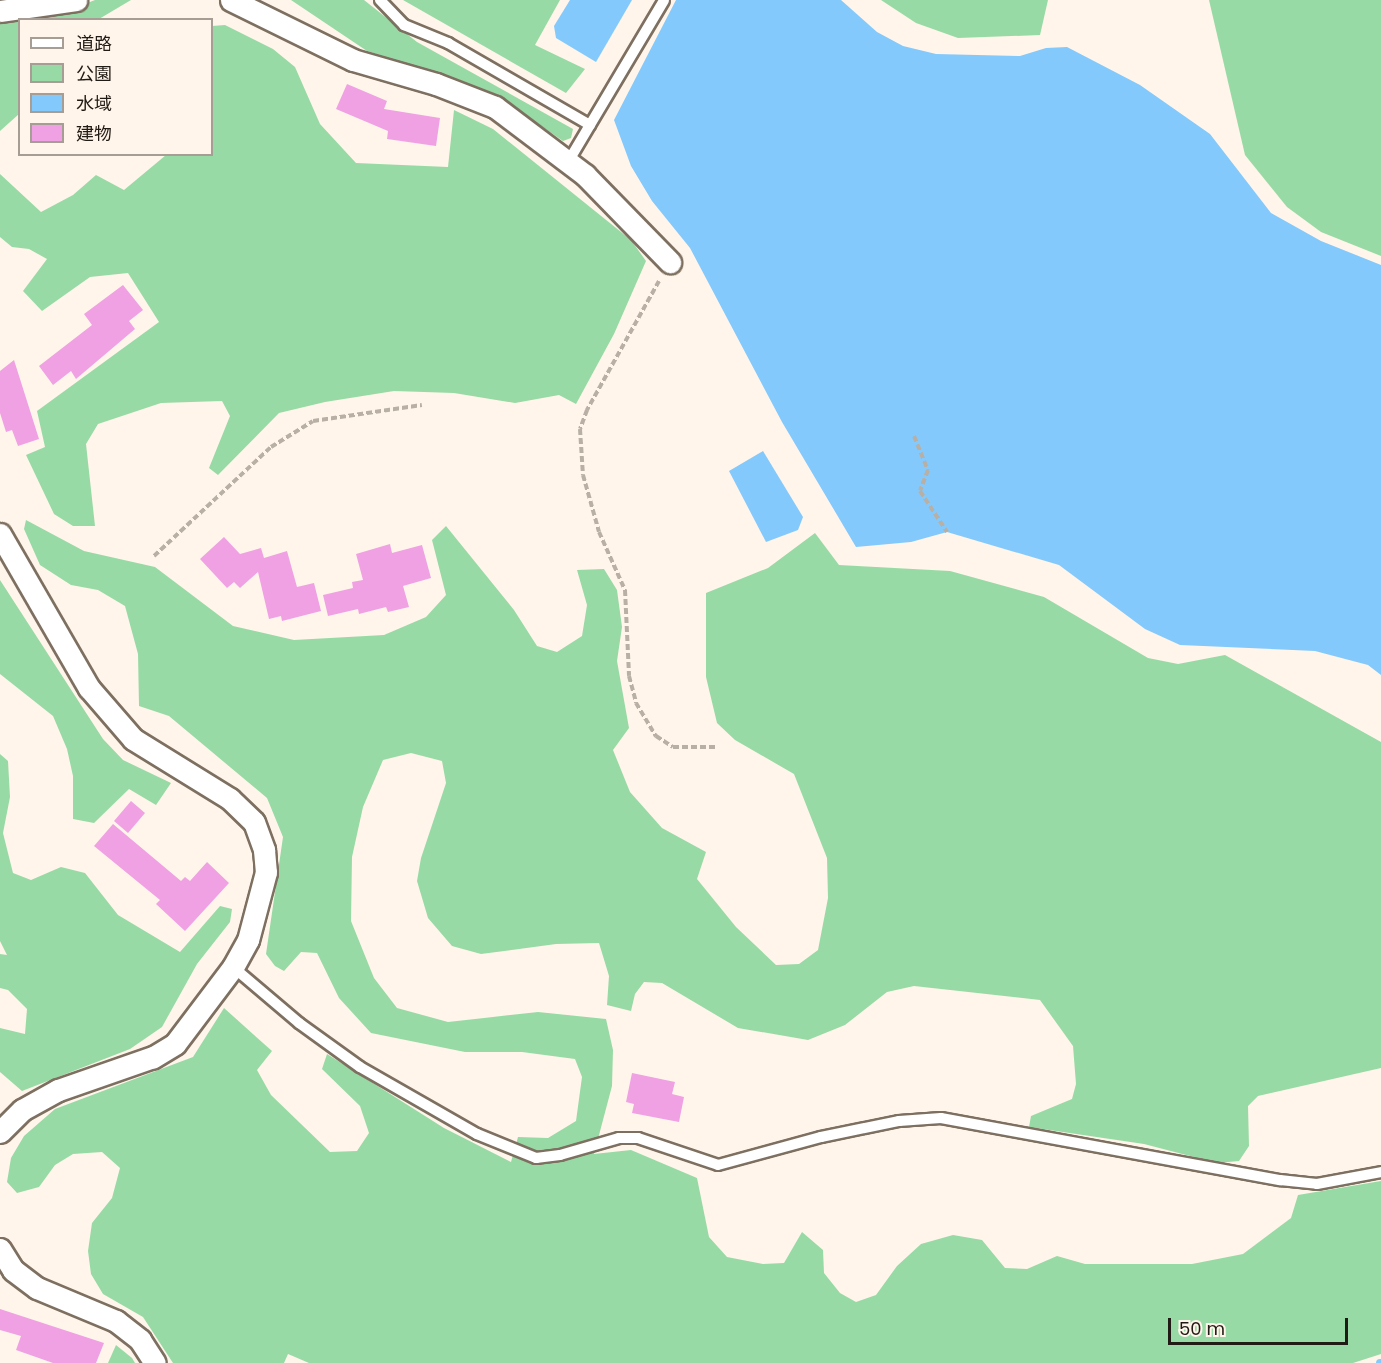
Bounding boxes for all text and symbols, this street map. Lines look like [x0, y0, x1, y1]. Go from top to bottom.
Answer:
legend [18, 18, 213, 156]
text: 道路 [76, 31, 112, 56]
text: 公園 [76, 61, 112, 86]
text: 水域 [76, 91, 112, 116]
text: 建物 [76, 121, 112, 146]
scale bar [1171, 1306, 1351, 1344]
text: 50 m [1179, 1316, 1225, 1341]

